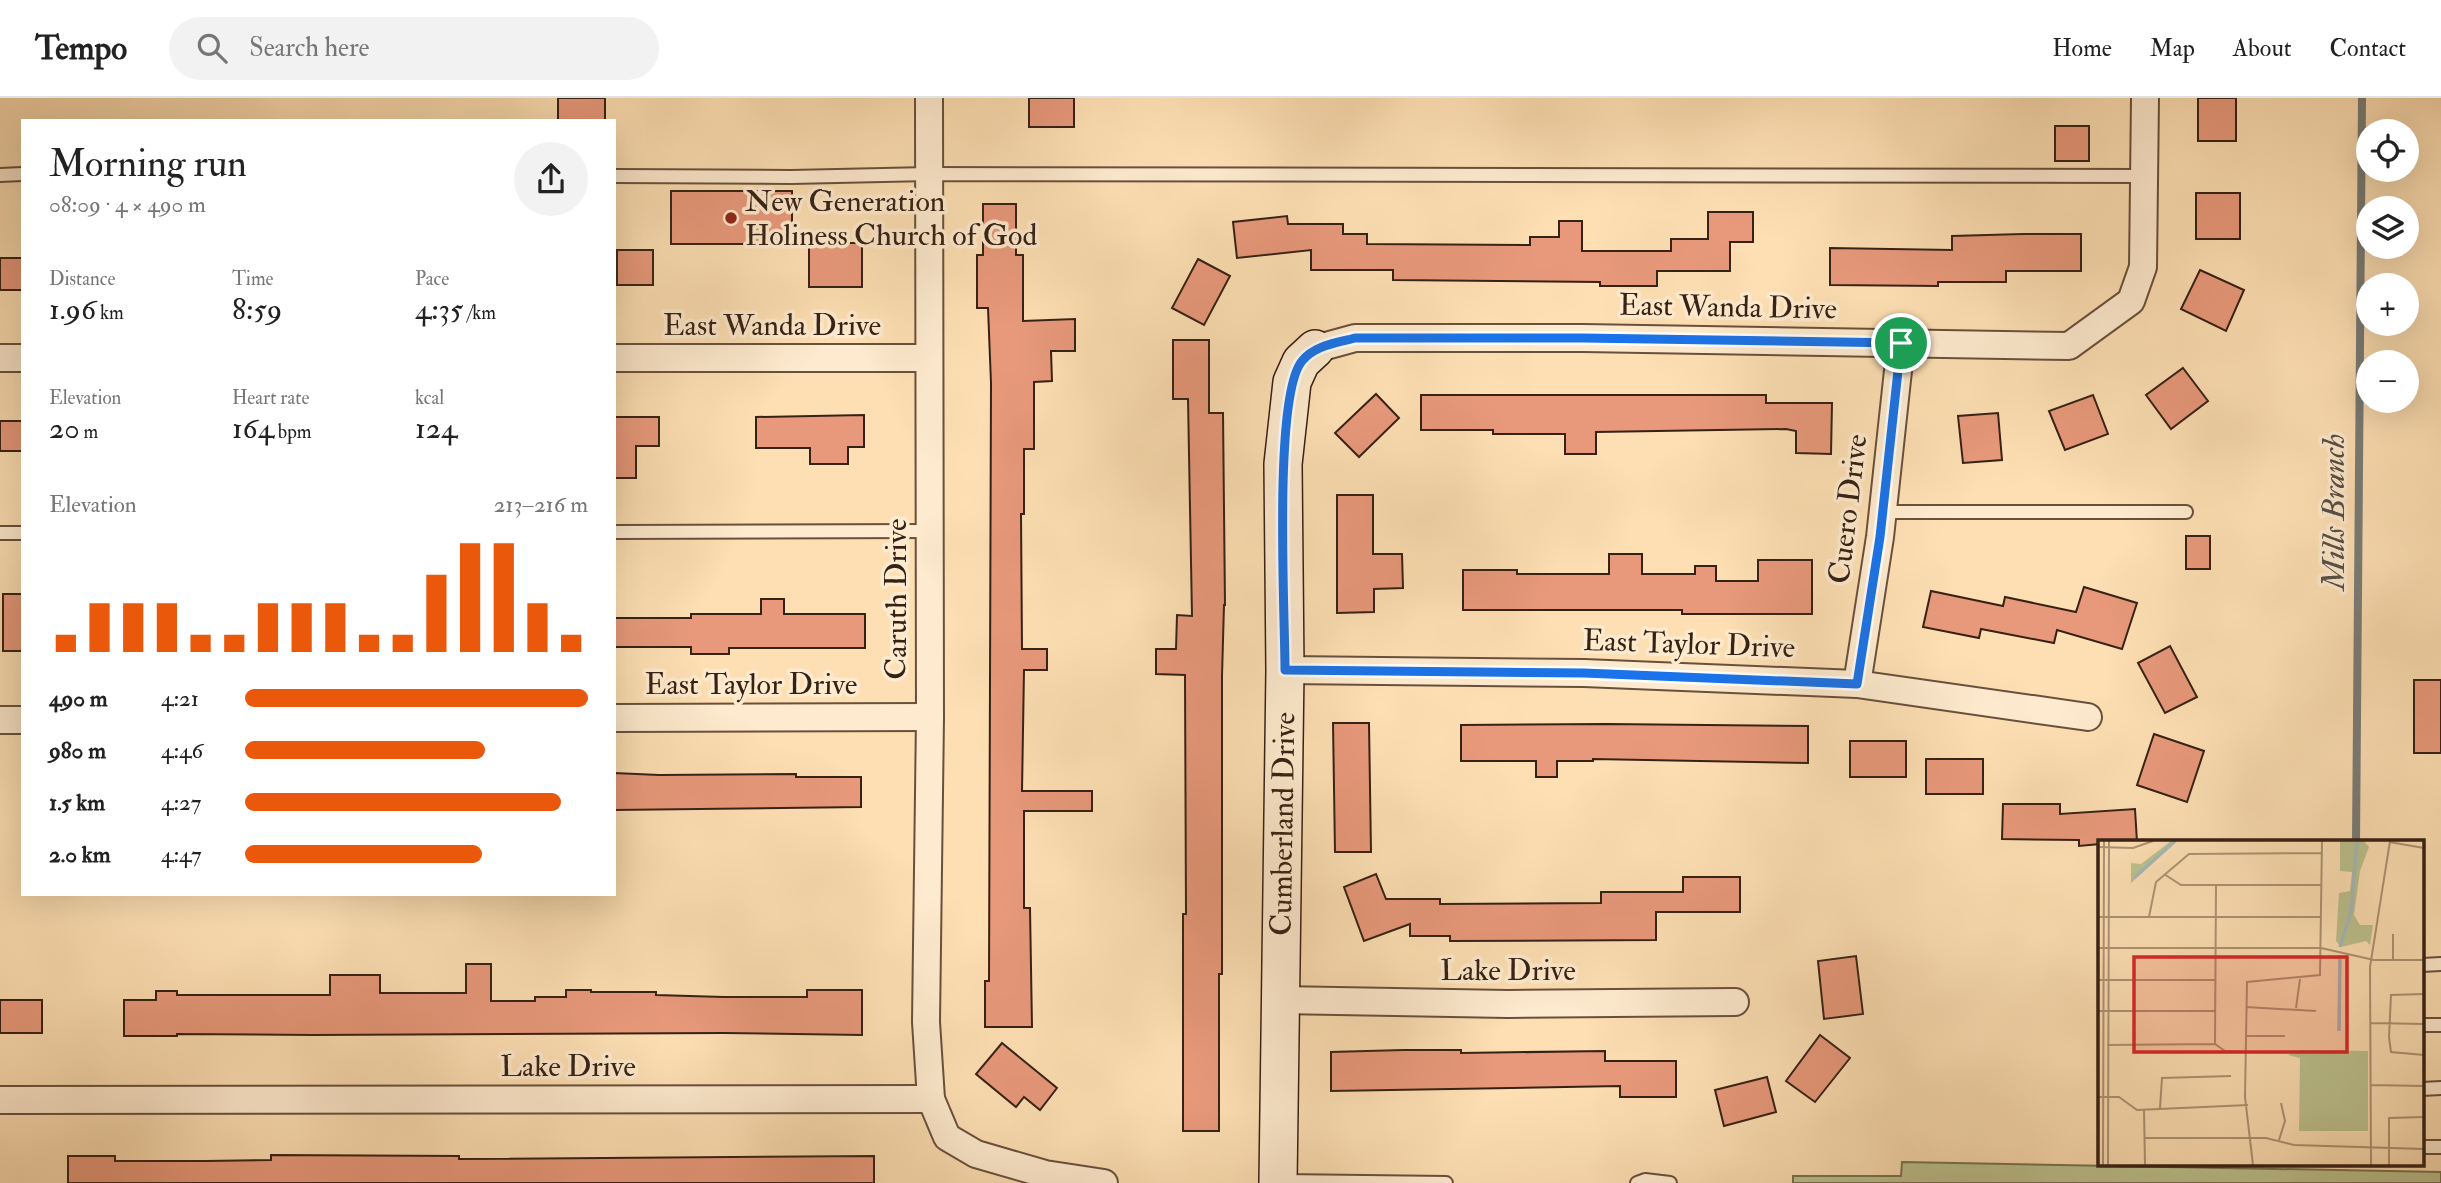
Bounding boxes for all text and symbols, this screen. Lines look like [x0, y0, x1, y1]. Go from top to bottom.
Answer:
search box [169, 17, 659, 80]
text: Tempo [35, 28, 127, 69]
icon: search [193, 29, 231, 67]
text: Search here [249, 32, 369, 64]
text: Home [2052, 33, 2112, 64]
text: Map [2150, 33, 2195, 64]
text: About [2233, 33, 2292, 64]
text: Contact [2330, 33, 2406, 64]
map controls [2356, 119, 2419, 413]
button: locate [2356, 119, 2419, 182]
text: Morning run [49, 140, 247, 188]
button: share [514, 142, 588, 216]
place label: New Generation Holiness Church of God [745, 183, 1037, 254]
text: 08:09 · 4 × 490 m [49, 190, 206, 219]
button: layers [2356, 196, 2419, 259]
marker: New Generation Holiness Church of God [723, 210, 739, 226]
text: Distance [49, 267, 115, 291]
text: Time [232, 267, 274, 291]
text: Pace [415, 267, 449, 291]
button: + [2356, 273, 2419, 336]
street label: East Wanda Drive [1619, 287, 1837, 327]
text: 1.96 [49, 291, 96, 328]
text: 8:59 [232, 291, 282, 328]
text: 4:35 [415, 291, 463, 328]
text: km [96, 301, 124, 325]
text: /km [463, 301, 496, 325]
street label: East Wanda Drive [663, 307, 881, 344]
pin [1871, 313, 1931, 373]
icon: arrive [1882, 324, 1920, 362]
button: − [2356, 350, 2419, 413]
text: Elevation [49, 386, 121, 410]
text: Heart rate [232, 386, 309, 410]
text: kcal [415, 386, 444, 410]
text: 20 [49, 410, 80, 447]
text: 164 [232, 410, 274, 447]
text: 124 [415, 410, 457, 447]
text: m [80, 420, 98, 444]
text: bpm [274, 420, 312, 444]
street label: Cuero Drive [1820, 432, 1876, 586]
water label: Mills Branch [2314, 434, 2354, 592]
text: Elevation [49, 490, 137, 519]
text: 213–216 m [494, 490, 588, 519]
street label: Caruth Drive [878, 518, 915, 680]
street label: East Taylor Drive [1582, 622, 1796, 666]
street label: East Taylor Drive [645, 666, 857, 703]
text: 490 m [49, 684, 108, 713]
text: 4:21 [161, 684, 199, 713]
street label: Cumberland Drive [1263, 712, 1303, 936]
text: 980 m [49, 736, 106, 765]
text: 4:46 [161, 736, 203, 765]
text: 1.5 km [49, 788, 105, 817]
text: 4:27 [161, 788, 201, 817]
text: 2.0 km [49, 840, 111, 869]
text: 4:47 [161, 840, 202, 869]
inset map [2098, 840, 2424, 1166]
street label: Lake Drive [1440, 952, 1576, 989]
street label: Lake Drive [500, 1048, 636, 1085]

